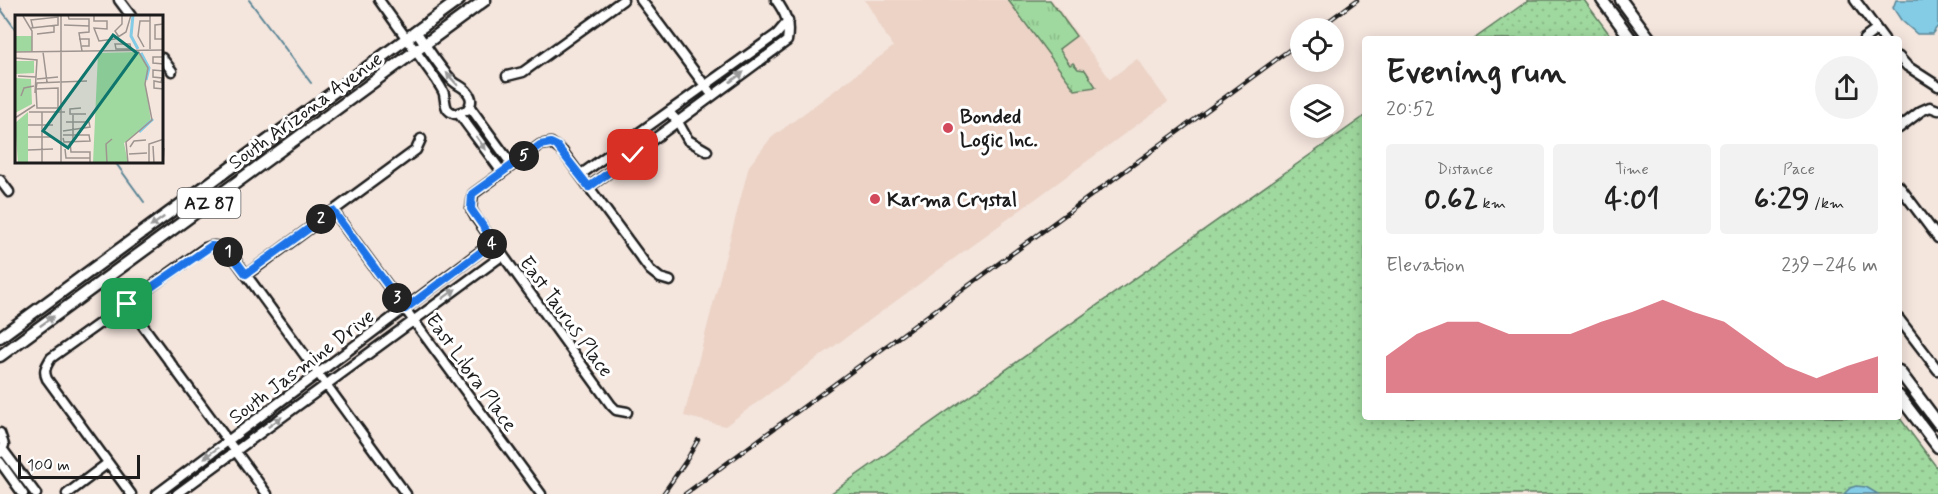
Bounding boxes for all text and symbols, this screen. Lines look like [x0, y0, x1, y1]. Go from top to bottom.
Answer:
inset map [15, 15, 164, 164]
map controls [1290, 18, 1344, 138]
button: locate [1290, 18, 1344, 72]
street label: South Arizona Avenue [223, 46, 388, 176]
text: Evening run [1386, 51, 1566, 95]
button: share [1815, 56, 1878, 119]
one-way arrow [728, 71, 744, 83]
one-way arrow [445, 72, 459, 87]
button: layers [1290, 84, 1344, 138]
text: 20:52 [1386, 96, 1435, 123]
place label: Bonded Logic Inc. [960, 104, 1038, 156]
marker: Bonded Logic Inc. [941, 121, 955, 135]
pin [607, 129, 658, 180]
one-way arrow [474, 135, 486, 150]
icon: check [616, 138, 649, 171]
pin: 5 [509, 141, 539, 171]
text: 5 [519, 145, 529, 166]
text: Distance [1437, 159, 1493, 180]
text: Time [1615, 159, 1649, 180]
text: Pace [1783, 159, 1815, 180]
text: 0.62 [1424, 180, 1478, 219]
text: 4:01 [1604, 180, 1660, 219]
text: 6:29 [1754, 180, 1810, 219]
place label: Karma Crystal [887, 187, 1017, 214]
road number: AZ 87 [178, 188, 240, 218]
marker: Karma Crystal [868, 192, 882, 206]
text: km [1478, 193, 1506, 214]
text: /km [1810, 193, 1844, 214]
pin: 2 [306, 204, 336, 234]
text: 2 [317, 208, 325, 229]
one-way arrow [149, 215, 164, 227]
pin: 4 [477, 229, 507, 259]
text: 4 [487, 233, 497, 254]
pin: 1 [213, 237, 243, 267]
text: 1 [224, 241, 232, 262]
street label: East Taurus Place [513, 251, 619, 383]
text: Elevation [1386, 252, 1465, 279]
text: 239–246 m [1781, 252, 1878, 279]
pin [101, 278, 152, 329]
pin: 3 [382, 283, 412, 313]
icon: arrive [110, 287, 143, 320]
text: 3 [393, 287, 401, 308]
one-way arrow [441, 289, 456, 301]
street label: South Jasmine Drive [223, 303, 380, 431]
street label: East Libra Place [419, 308, 523, 437]
one-way arrow [40, 316, 55, 328]
one-way arrow [266, 416, 282, 428]
one-way arrow [204, 447, 219, 459]
scale bar [18, 452, 140, 480]
text: 100 m [27, 455, 70, 476]

